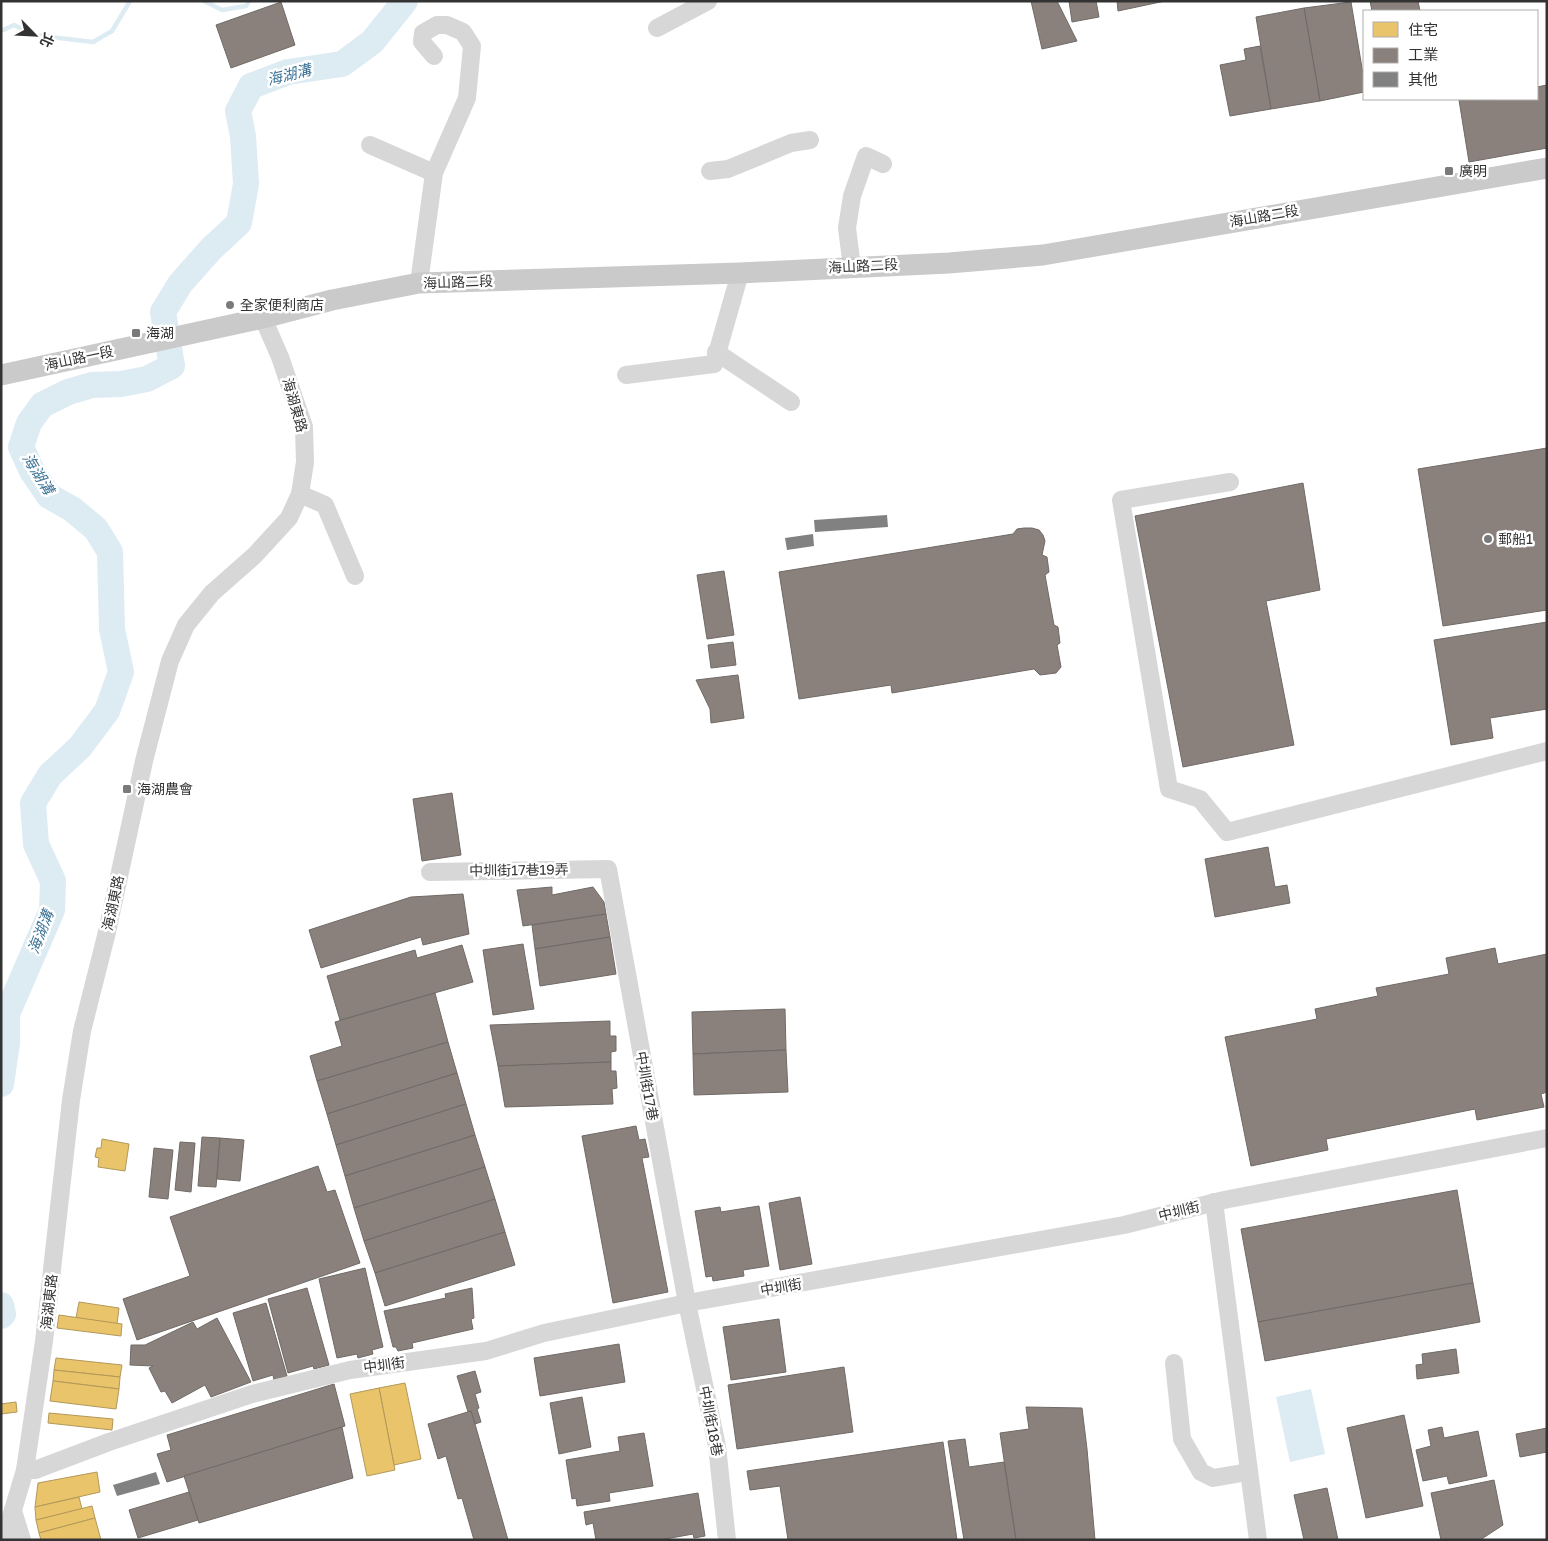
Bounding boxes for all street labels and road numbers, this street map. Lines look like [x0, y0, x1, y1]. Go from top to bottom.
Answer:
street label: 海山路二段 [1228, 201, 1300, 230]
street label: 海山路二段 [828, 255, 898, 276]
street label: 海山路二段 [423, 272, 493, 291]
street label: 海山路一段 [43, 342, 115, 373]
street label: 海湖東路 [280, 376, 311, 434]
street label: 中圳街17巷19弄 [469, 860, 569, 879]
street label: 海湖東路 [98, 874, 127, 932]
street label: 中圳街17巷 [633, 1050, 662, 1122]
street label: 中圳街 [1156, 1197, 1201, 1224]
street label: 海湖東路 [37, 1273, 60, 1331]
street label: 中圳街 [759, 1274, 803, 1299]
street label: 中圳街 [362, 1353, 406, 1376]
street label: 中圳街18巷 [696, 1384, 727, 1458]

